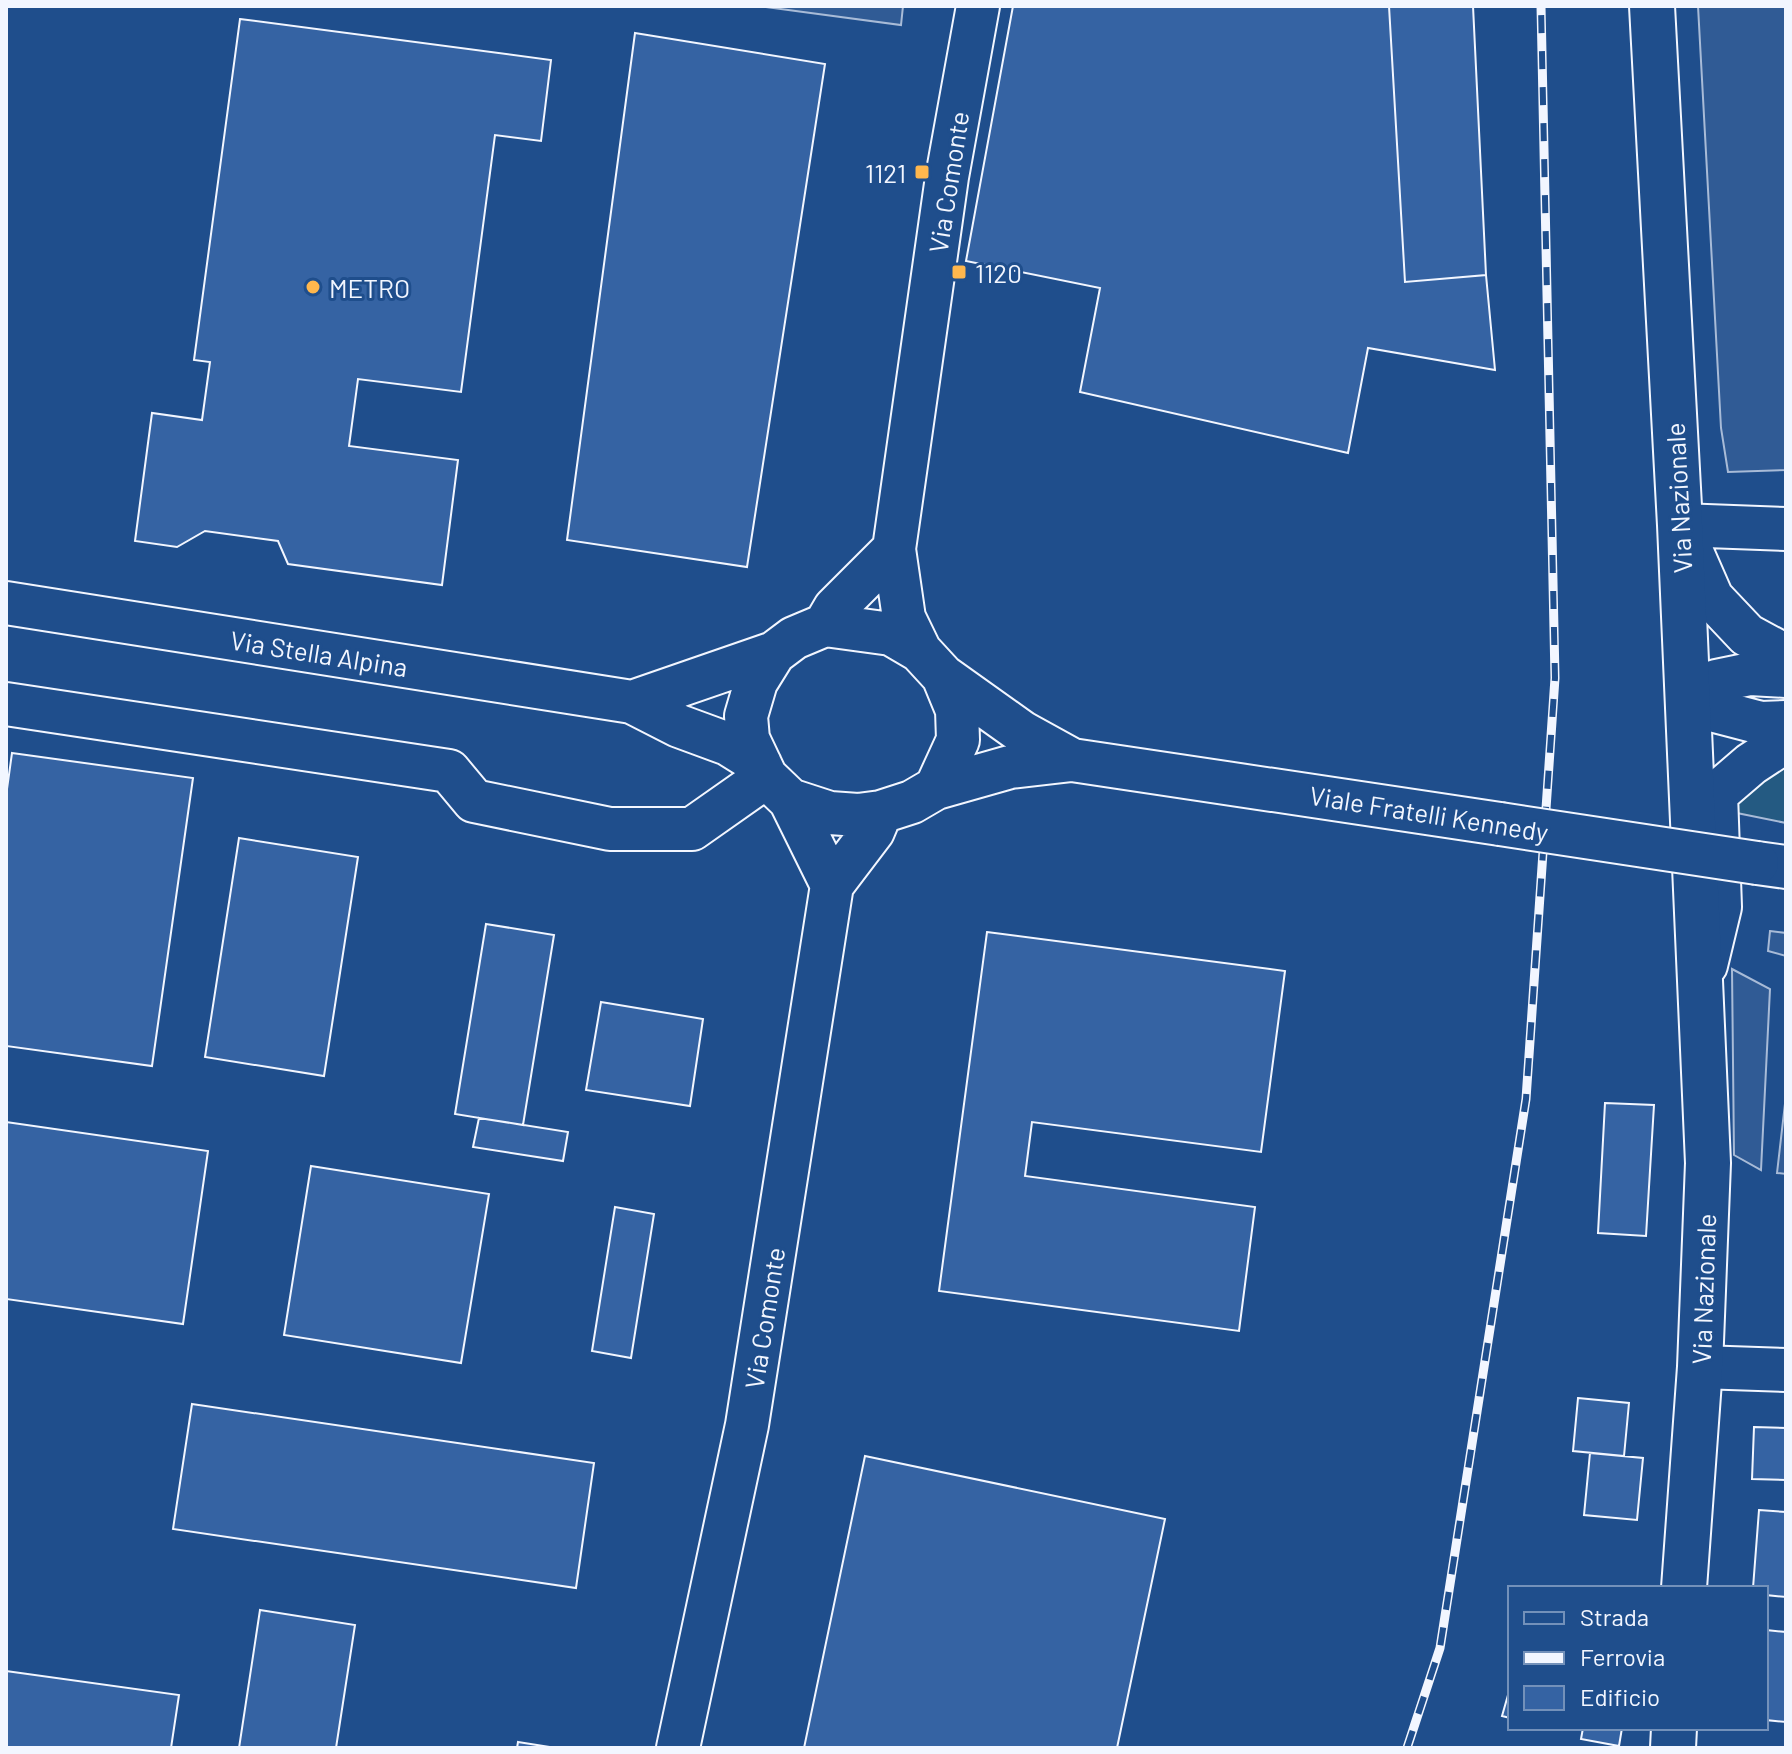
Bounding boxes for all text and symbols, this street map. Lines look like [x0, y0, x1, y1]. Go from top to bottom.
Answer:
street label: Via Comonte [922, 109, 974, 255]
place label: 1121 [865, 157, 906, 188]
marker: 1121 [913, 163, 931, 181]
place label: 1120 [975, 257, 1022, 288]
marker: 1120 [950, 263, 968, 281]
place label: METRO [329, 272, 410, 303]
marker: METRO [304, 278, 322, 296]
street label: Via Nazionale [1659, 422, 1697, 574]
street label: Via Stella Alpina [228, 624, 410, 682]
street label: Viale Fratelli Kennedy [1307, 779, 1551, 847]
street label: Via Nazionale [1685, 1213, 1721, 1365]
street label: Via Comonte [738, 1245, 790, 1391]
legend [1508, 1586, 1768, 1730]
text: Strada [1580, 1602, 1649, 1631]
text: Ferrovia [1580, 1642, 1665, 1671]
text: Edificio [1580, 1682, 1660, 1711]

